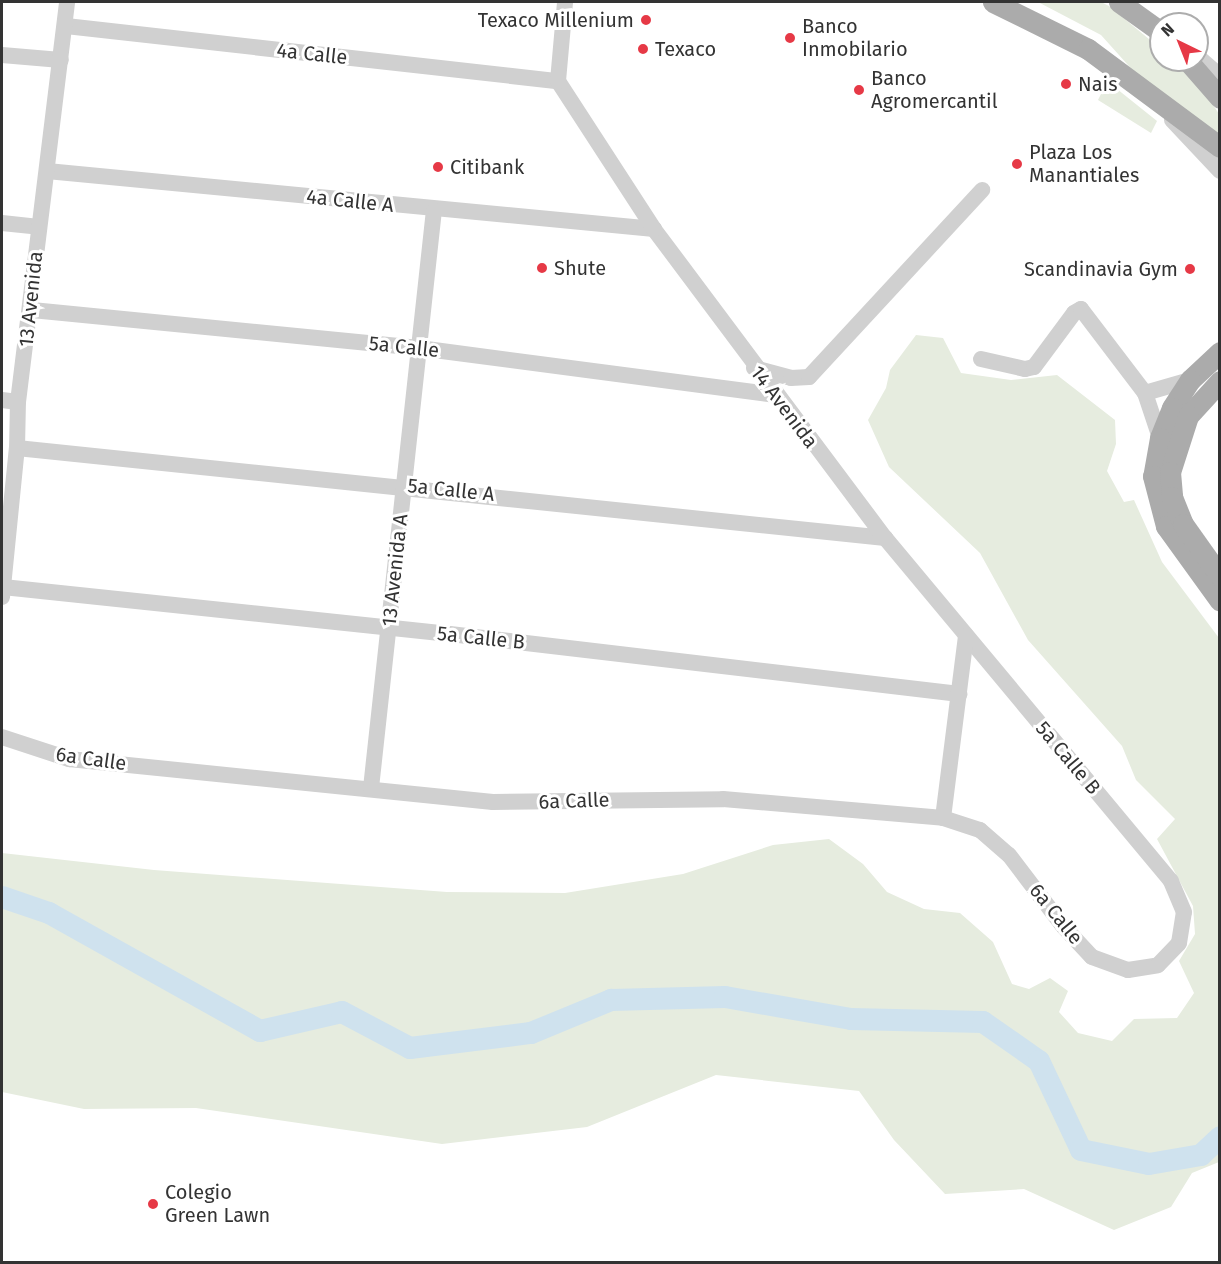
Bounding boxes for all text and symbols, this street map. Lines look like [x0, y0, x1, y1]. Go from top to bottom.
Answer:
place label: Texaco Millenium [478, 8, 634, 32]
north arrow [1149, 12, 1209, 72]
marker: Texaco Millenium [639, 13, 653, 27]
place label: Banco Inmobilario [802, 14, 908, 61]
text: N [1157, 19, 1178, 41]
marker: Banco Inmobilario [783, 31, 797, 45]
place label: Texaco [655, 37, 716, 61]
street label: 4a Calle [275, 38, 349, 70]
marker: Texaco [636, 42, 650, 56]
place label: Banco Agromercantil [871, 66, 997, 113]
place label: Nais [1078, 72, 1118, 96]
marker: Nais [1059, 77, 1073, 91]
marker: Banco Agromercantil [852, 83, 866, 97]
place label: Plaza Los Manantiales [1029, 140, 1139, 187]
place label: Citibank [450, 155, 524, 179]
marker: Plaza Los Manantiales [1010, 157, 1024, 171]
marker: Citibank [431, 160, 445, 174]
street label: 4a Calle A [305, 184, 395, 218]
street label: 13 Avenida [14, 250, 48, 348]
place label: Shute [554, 256, 606, 280]
place label: Scandinavia Gym [1024, 257, 1178, 281]
marker: Shute [535, 261, 549, 275]
marker: Scandinavia Gym [1183, 262, 1197, 276]
street label: 5a Calle [368, 331, 440, 363]
street label: 14 Avenida [745, 361, 823, 453]
street label: 5a Calle A [406, 474, 496, 506]
street label: 13 Avenida A [377, 513, 413, 627]
street label: 5a Calle B [436, 621, 526, 655]
street label: 5a Calle B [1031, 717, 1105, 799]
street label: 6a Calle [54, 742, 128, 776]
street label: 6a Calle [538, 788, 610, 814]
street label: 6a Calle [1024, 879, 1088, 949]
place label: Colegio Green Lawn [165, 1180, 270, 1227]
marker: Colegio Green Lawn [146, 1197, 160, 1211]

